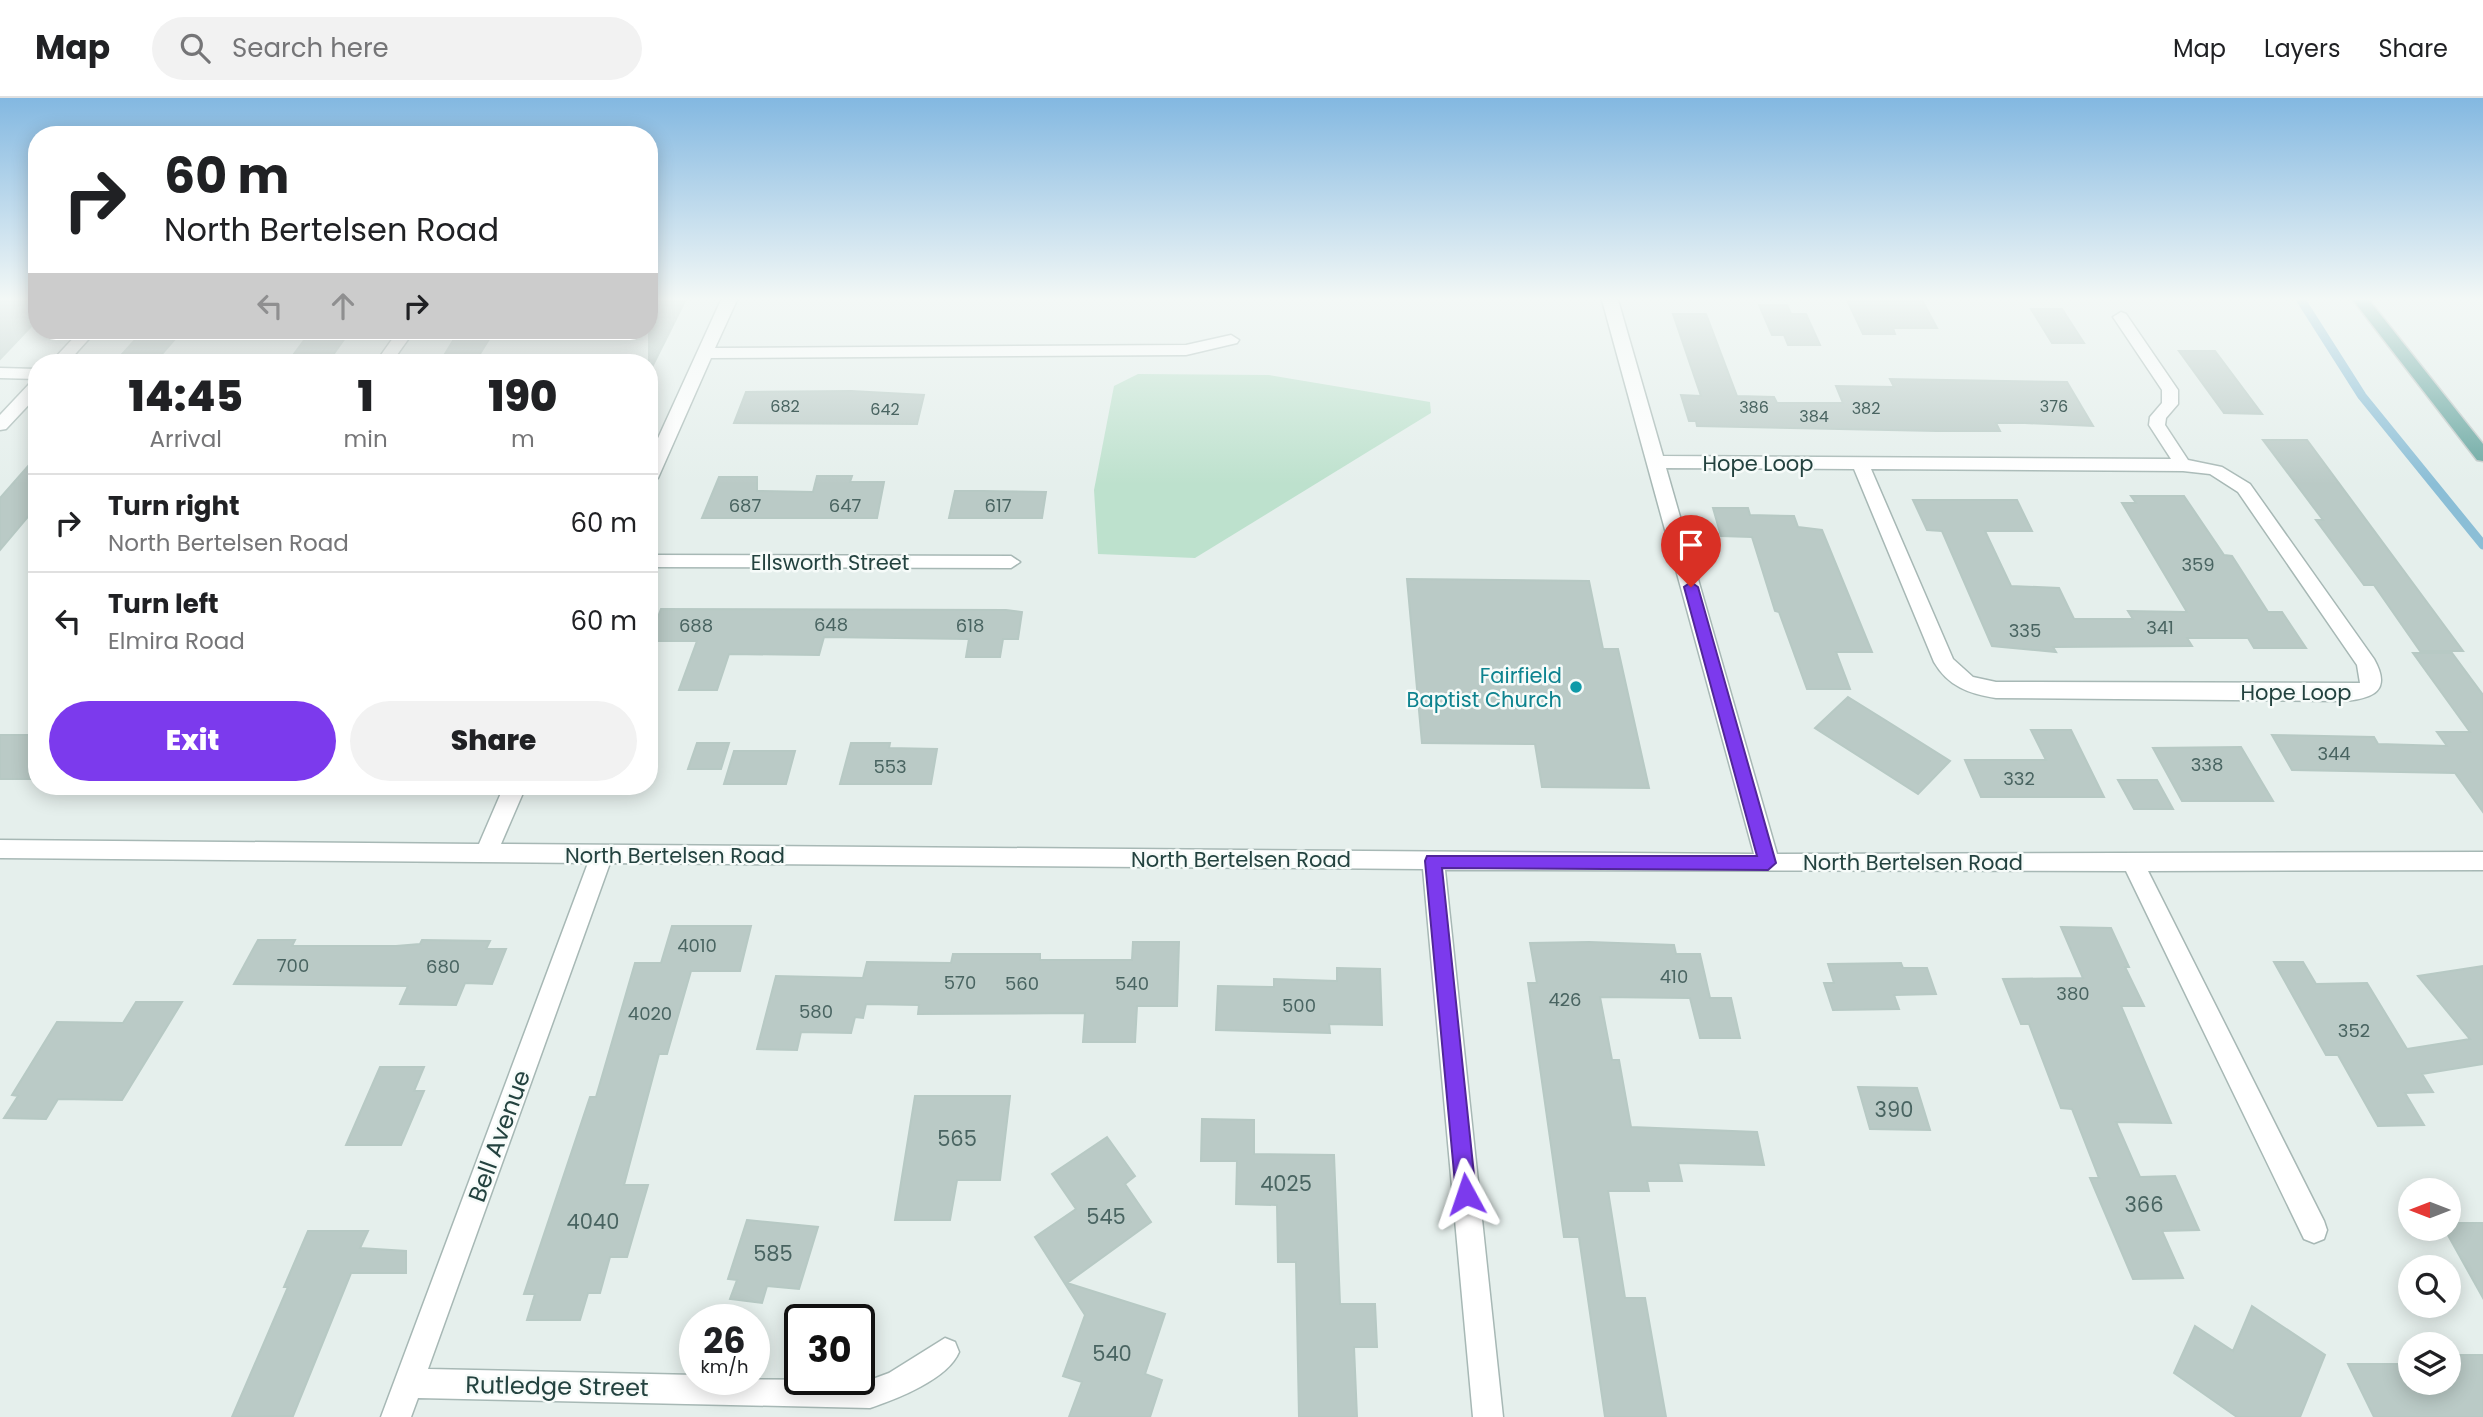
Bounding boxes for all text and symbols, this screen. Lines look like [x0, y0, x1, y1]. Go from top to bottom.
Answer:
search box [152, 17, 642, 80]
text: Map [35, 24, 110, 71]
icon: search [176, 29, 214, 67]
text: Search here [232, 30, 389, 66]
text: Map [2173, 32, 2226, 65]
text: Layers [2264, 32, 2340, 65]
text: Share [2378, 32, 2448, 65]
text: 60 m [164, 142, 289, 210]
icon: right [49, 154, 140, 245]
text: North Bertelsen Road [164, 207, 499, 252]
icon: left [251, 287, 289, 325]
icon: ahead [324, 287, 362, 325]
icon: right [397, 287, 435, 325]
text: 14:45 [129, 367, 243, 426]
text: 1 [357, 367, 374, 426]
text: 190 [488, 367, 557, 426]
house number: 682 [770, 395, 800, 418]
house number: 376 [2040, 395, 2068, 418]
house number: 386 [1739, 396, 1769, 419]
house number: 382 [1852, 397, 1880, 420]
house number: 642 [870, 398, 900, 421]
house number: 384 [1799, 405, 1829, 428]
text: Arrival [150, 423, 222, 455]
text: min [344, 423, 388, 455]
text: m [511, 423, 535, 455]
street label: Hope Loop [1703, 449, 1813, 478]
text: Turn right [108, 488, 240, 524]
house number: 687 [729, 493, 761, 518]
house number: 647 [829, 493, 861, 518]
house number: 617 [984, 493, 1012, 518]
icon: right [49, 504, 87, 542]
text: 60 m [570, 505, 637, 541]
pin [1661, 515, 1721, 587]
icon: arrive [1672, 526, 1710, 564]
text: North Bertelsen Road [108, 527, 349, 559]
street label: Ellsworth Street [751, 548, 909, 577]
house number: 359 [2181, 552, 2215, 577]
text: Turn left [108, 586, 219, 622]
icon: left [49, 602, 87, 640]
text: 60 m [570, 603, 637, 639]
house number: 648 [814, 612, 848, 637]
house number: 688 [679, 613, 713, 638]
house number: 618 [956, 613, 984, 638]
house number: 341 [2146, 615, 2174, 640]
house number: 335 [2009, 618, 2041, 643]
text: Elmira Road [108, 625, 245, 657]
place label: Fairfield Baptist Church [1407, 661, 1562, 714]
street label: Hope Loop [2241, 678, 2351, 707]
marker: Fairfield Baptist Church [1568, 679, 1584, 695]
button: Exit [49, 701, 336, 781]
button: Share [350, 701, 637, 781]
house number: 344 [2317, 741, 2351, 766]
house number: 338 [2191, 752, 2223, 777]
house number: 553 [873, 754, 907, 779]
house number: 332 [2003, 766, 2035, 791]
street label: North Bertelsen Road [565, 841, 785, 870]
street label: North Bertelsen Road [1131, 845, 1351, 874]
street label: North Bertelsen Road [1803, 848, 2023, 877]
house number: 4010 [677, 933, 717, 958]
house number: 700 [277, 953, 309, 978]
house number: 680 [426, 954, 460, 979]
house number: 410 [1660, 964, 1688, 989]
house number: 570 [944, 970, 976, 995]
house number: 560 [1005, 971, 1039, 996]
house number: 540 [1115, 971, 1149, 996]
house number: 380 [2056, 981, 2090, 1006]
house number: 426 [1548, 987, 1582, 1012]
house number: 500 [1282, 993, 1316, 1018]
house number: 580 [799, 999, 833, 1024]
house number: 4020 [628, 1001, 672, 1026]
house number: 352 [2338, 1018, 2370, 1043]
street label: Bell Avenue [460, 1066, 538, 1206]
house number: 390 [1875, 1095, 1913, 1124]
house number: 565 [937, 1124, 977, 1153]
position arrow [1429, 1157, 1503, 1231]
house number: 4025 [1260, 1169, 1312, 1198]
north arrow [2398, 1178, 2460, 1241]
map controls [2398, 1178, 2461, 1395]
house number: 366 [2124, 1190, 2164, 1219]
house number: 545 [1086, 1202, 1126, 1231]
house number: 4040 [567, 1207, 619, 1236]
house number: 585 [753, 1239, 793, 1268]
button: search [2398, 1255, 2461, 1318]
speed limit sign: 30 [784, 1304, 875, 1395]
text: 26 [703, 1316, 746, 1365]
button: layers [2398, 1332, 2461, 1395]
house number: 540 [1092, 1339, 1132, 1368]
text: km/h [701, 1354, 748, 1379]
street label: Rutledge Street [465, 1368, 649, 1404]

